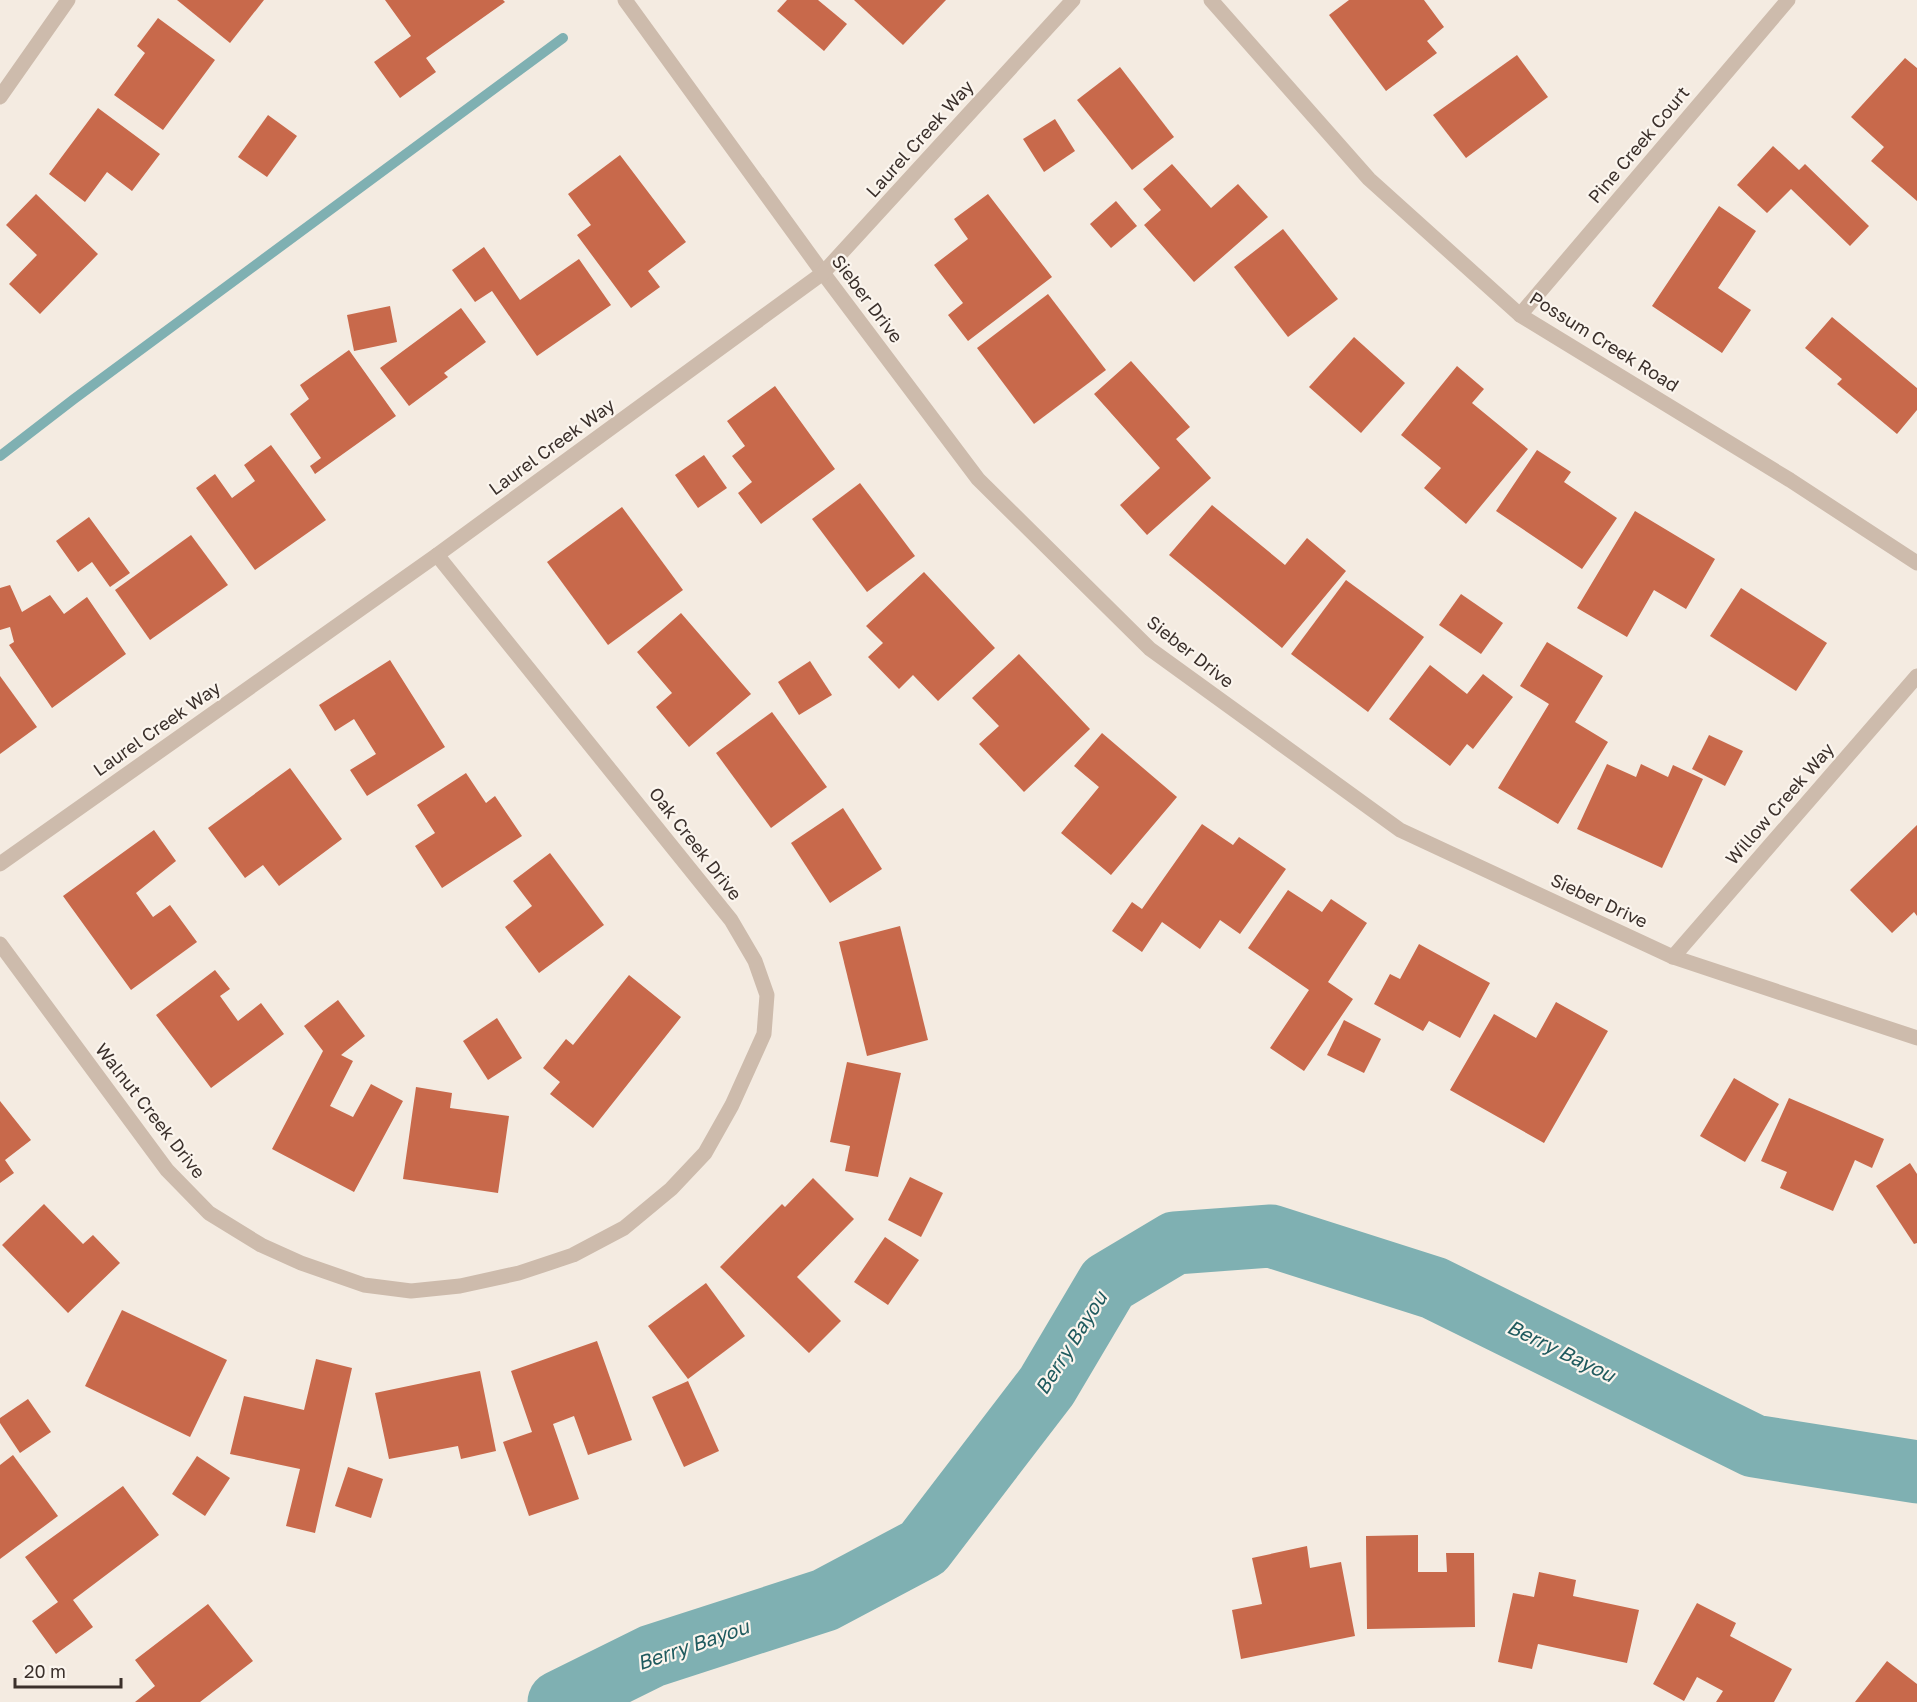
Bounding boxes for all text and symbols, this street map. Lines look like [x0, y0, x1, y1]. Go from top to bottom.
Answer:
street label: Laurel Creek Way [861, 75, 978, 201]
street label: Pine Creek Court [1583, 81, 1694, 207]
street label: Sieber Drive [828, 250, 908, 347]
street label: Possum Creek Road [1526, 286, 1683, 396]
street label: Laurel Creek Way [484, 393, 619, 499]
street label: Sieber Drive [1143, 610, 1239, 692]
street label: Laurel Creek Way [89, 676, 224, 780]
street label: Willow Creek Way [1720, 738, 1838, 869]
street label: Oak Creek Drive [645, 782, 747, 904]
street label: Sieber Drive [1547, 868, 1651, 932]
street label: Walnut Creek Drive [91, 1038, 210, 1182]
water label: Berry Bayou [1029, 1285, 1113, 1399]
water label: Berry Bayou [1503, 1314, 1621, 1388]
water label: Berry Bayou [634, 1613, 754, 1675]
scale bar [15, 1651, 122, 1689]
text: 20 m [24, 1660, 66, 1682]

